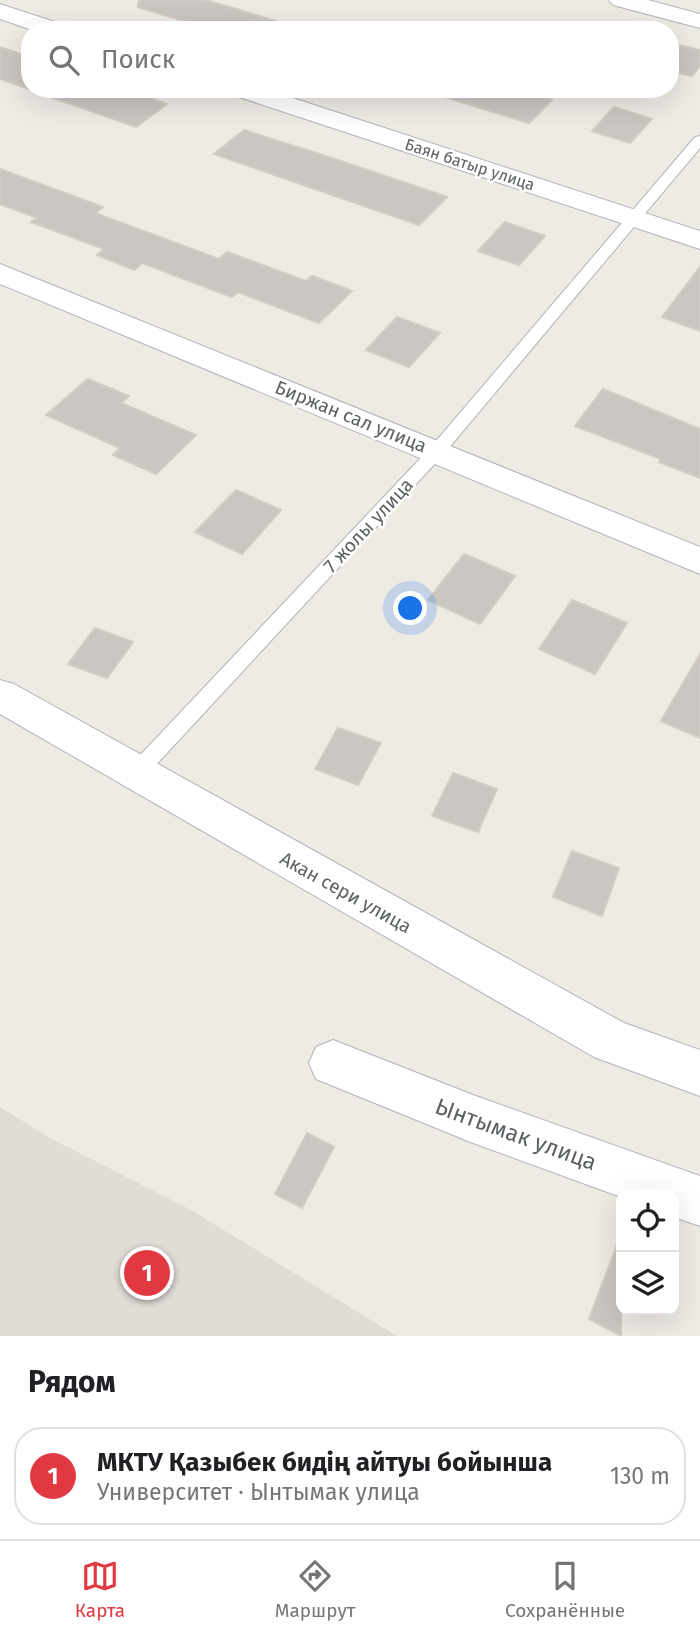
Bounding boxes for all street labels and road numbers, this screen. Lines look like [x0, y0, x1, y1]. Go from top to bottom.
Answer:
street label: Баян батыр улица [403, 135, 537, 194]
street label: Биржан сал улица [272, 376, 430, 457]
street label: 7 жолы улица [319, 473, 418, 577]
street label: Акан сери улица [276, 847, 416, 938]
street label: Ынтымак улица [431, 1092, 601, 1176]

